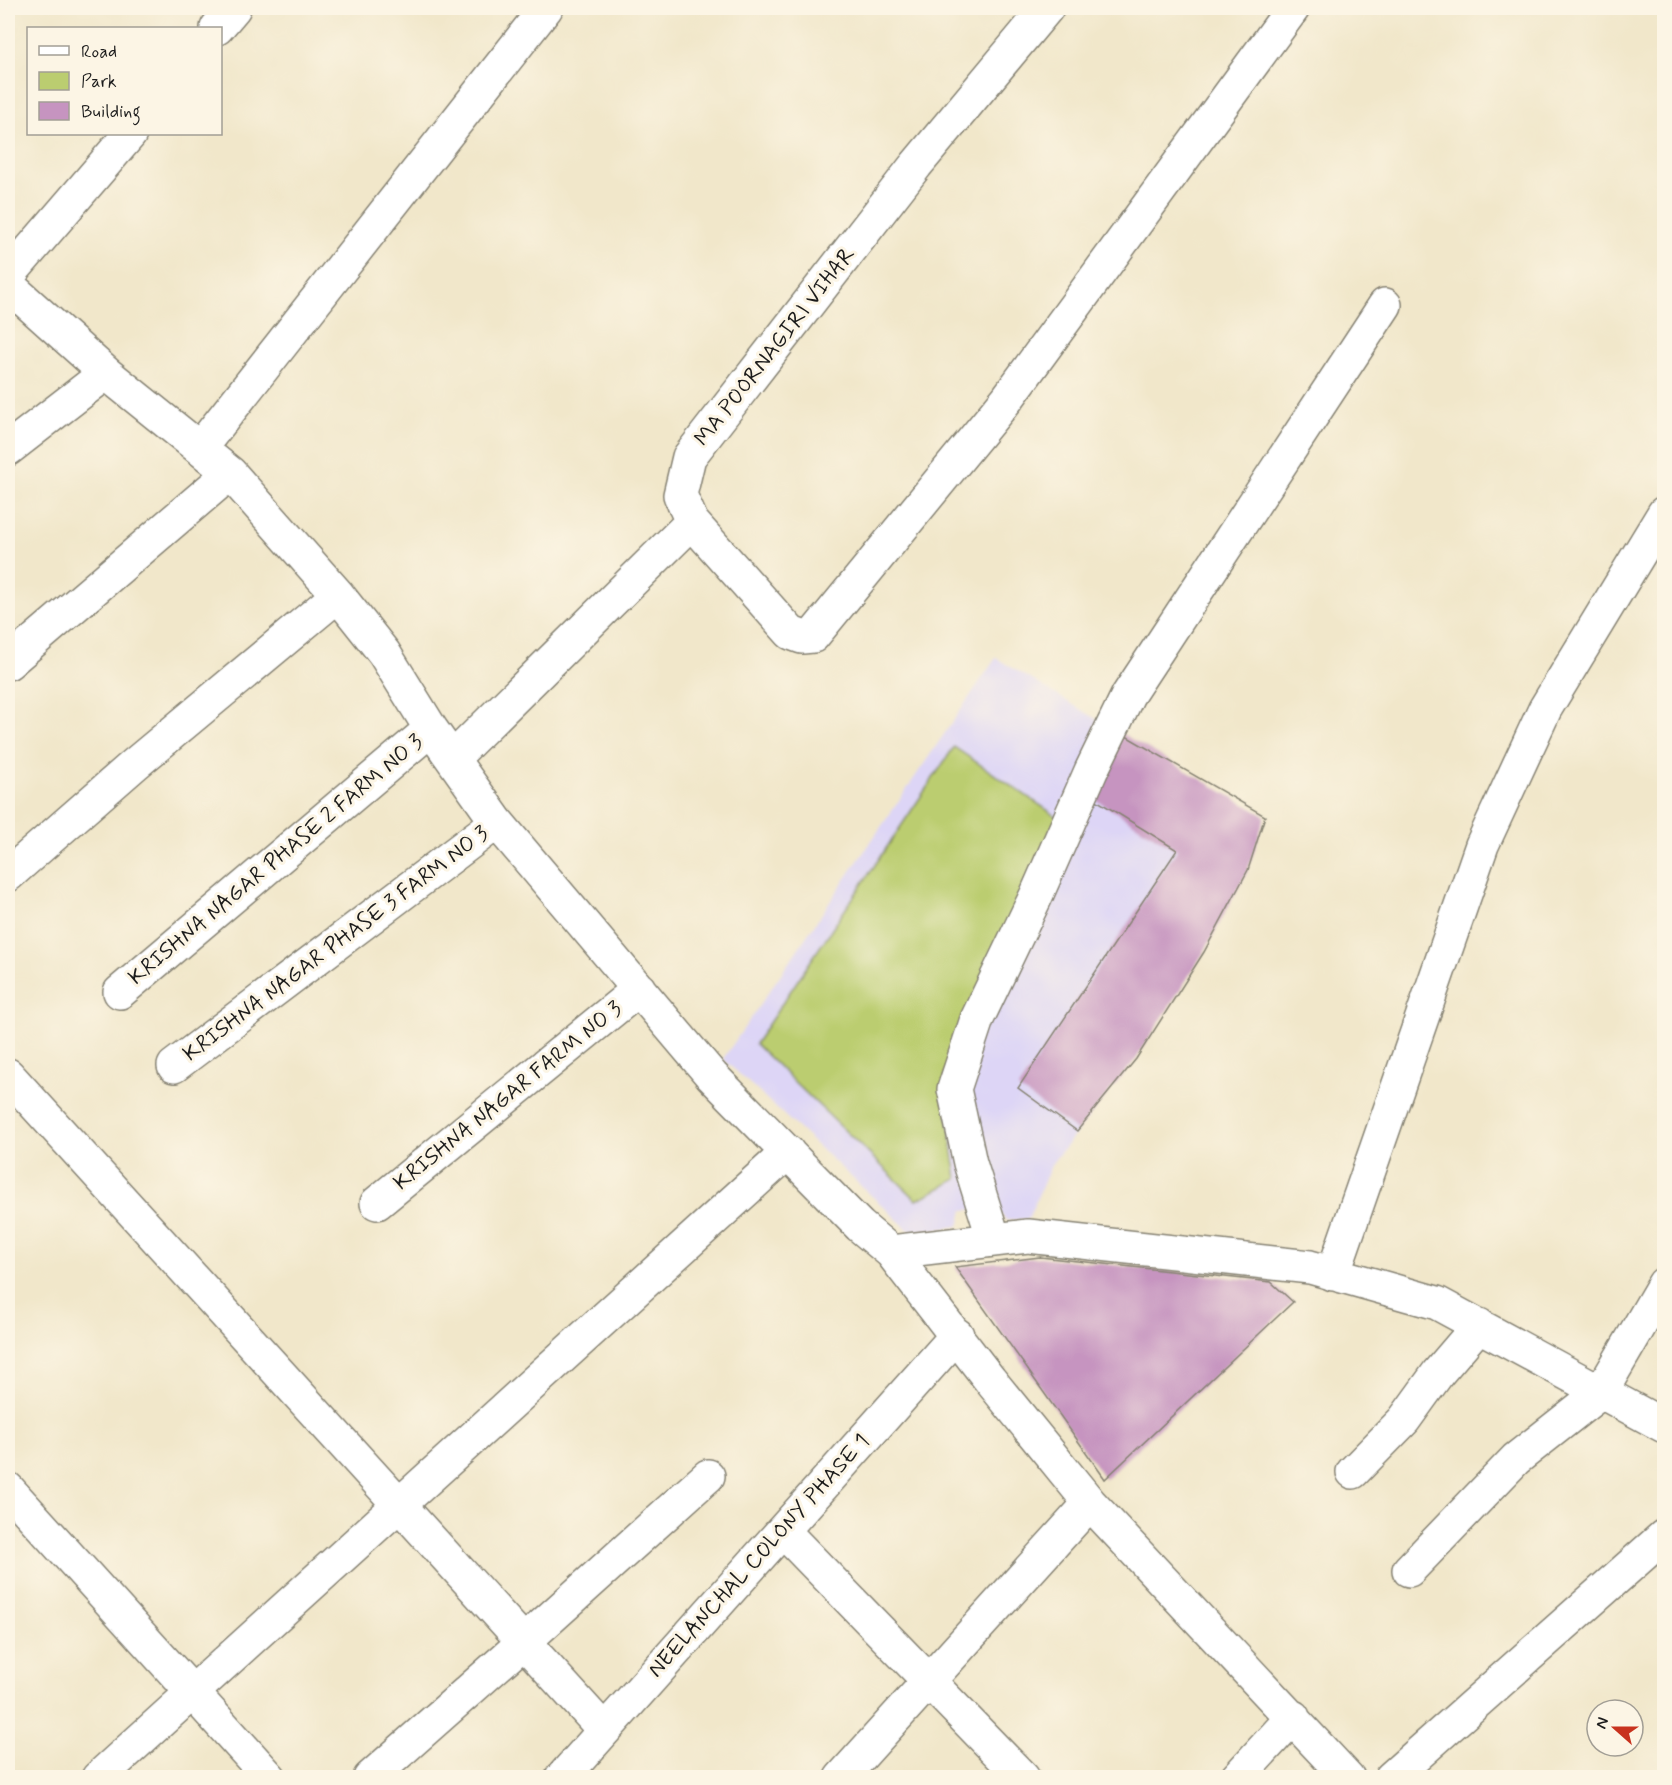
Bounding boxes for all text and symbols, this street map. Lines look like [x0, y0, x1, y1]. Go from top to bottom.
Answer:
legend [27, 27, 222, 135]
text: Road [81, 40, 117, 64]
text: Park [81, 70, 117, 94]
text: Building [81, 100, 141, 126]
street label: MA POORNAGIRI VIHAR [688, 242, 862, 452]
street label: KRISHNA NAGAR PHASE 2 FARM NO 3 [123, 728, 429, 992]
street label: KRISHNA NAGAR PHASE 3 FARM NO 3 [178, 820, 494, 1068]
street label: KRISHNA NAGAR FARM NO 3 [388, 995, 628, 1197]
street label: NEELANCHAL COLONY PHASE 1 [642, 1428, 876, 1684]
north arrow [1585, 1698, 1645, 1758]
text: N [1591, 1714, 1614, 1732]

